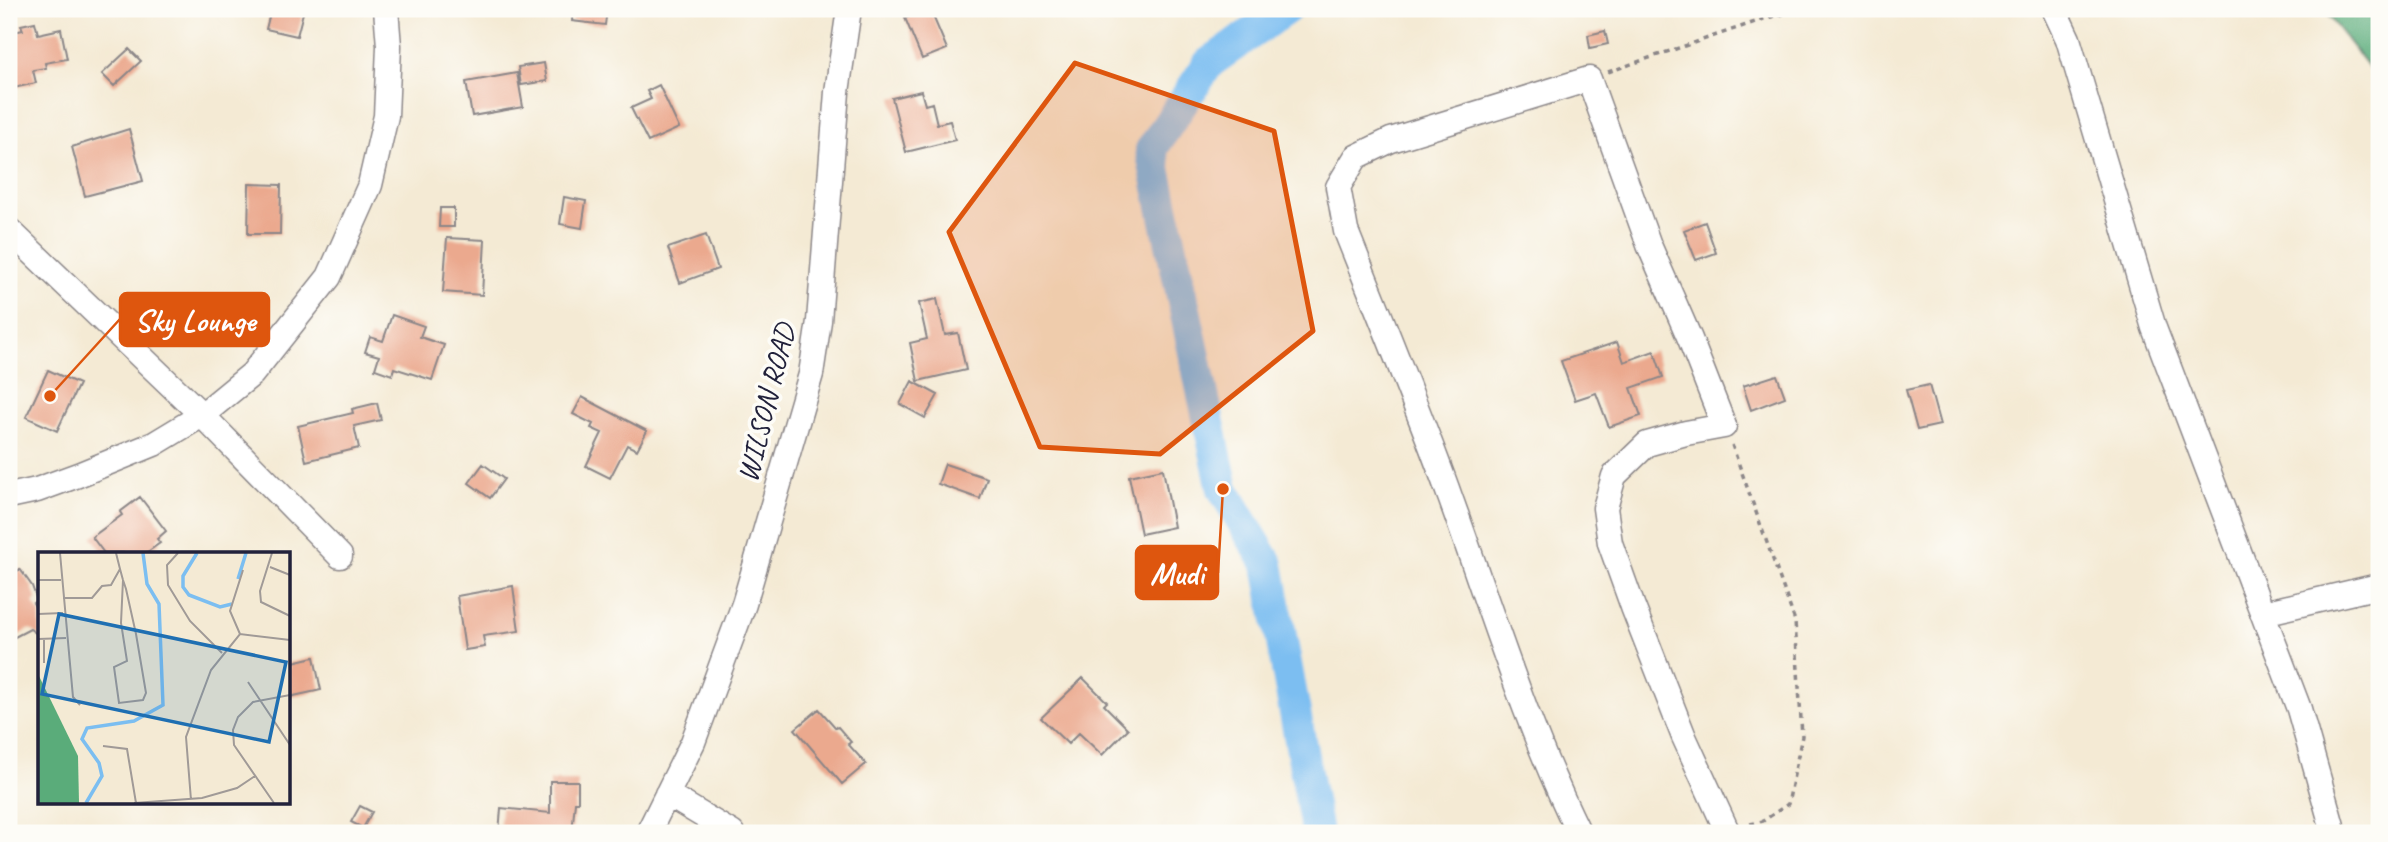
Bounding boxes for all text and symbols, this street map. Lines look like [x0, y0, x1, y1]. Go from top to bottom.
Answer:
callout: Sky Lounge [120, 293, 269, 346]
text: Sky Lounge [135, 300, 258, 341]
street label: WILSON ROAD [728, 318, 805, 486]
callout: Mudi [1136, 546, 1218, 599]
inset map [38, 552, 290, 804]
text: Mudi [1150, 553, 1208, 594]

